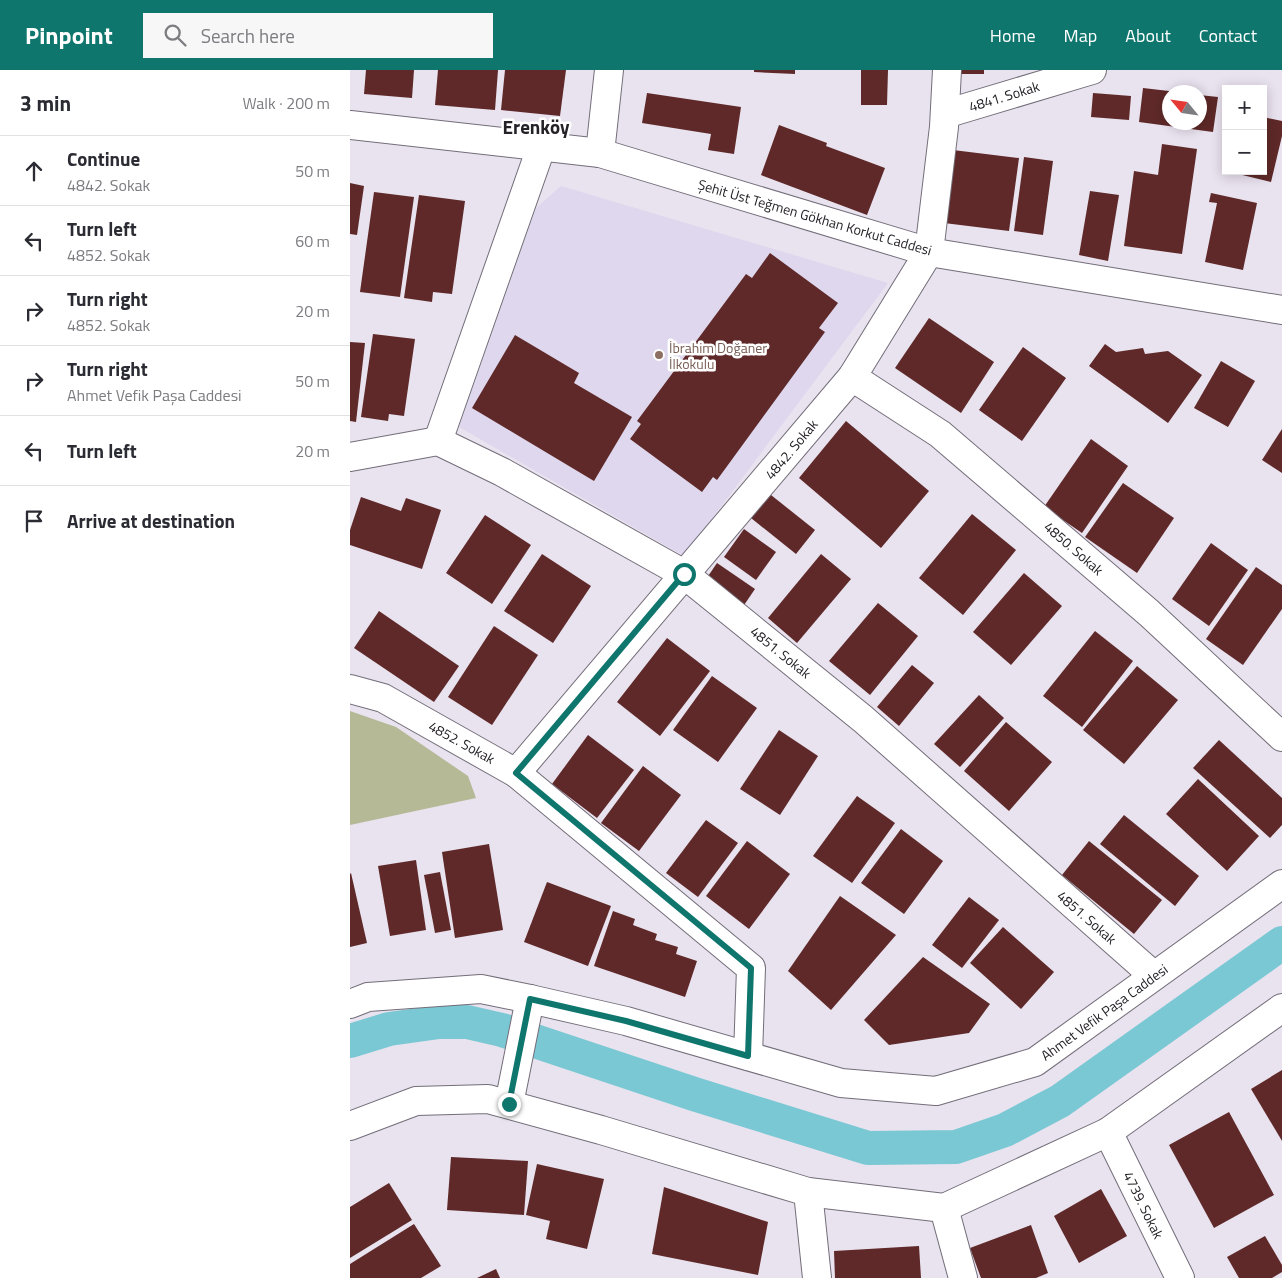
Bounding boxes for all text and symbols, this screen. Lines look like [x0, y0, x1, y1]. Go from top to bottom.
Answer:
search box [143, 13, 493, 58]
text: Pinpoint [25, 17, 113, 53]
icon: search [161, 21, 189, 49]
text: Search here [201, 21, 295, 50]
text: Home [990, 22, 1036, 49]
text: Map [1064, 22, 1097, 49]
text: About [1125, 22, 1171, 49]
text: Contact [1199, 22, 1257, 49]
street label: 4841. Sokak [966, 75, 1042, 117]
north arrow [1162, 85, 1207, 130]
map controls [1222, 85, 1267, 175]
button: + [1222, 85, 1267, 130]
text: 3 min [20, 87, 71, 119]
text: Walk · 200 m [242, 91, 330, 115]
district label: Erenköy [503, 112, 570, 141]
button: − [1222, 130, 1267, 175]
text: Continue [67, 144, 140, 173]
icon: ahead [20, 157, 48, 185]
text: 50 m [295, 159, 330, 183]
text: 4842. Sokak [67, 173, 150, 197]
street label: Şehit Üst Teğmen Gökhan Korkut Caddesi [696, 173, 934, 261]
text: Turn left [67, 214, 137, 243]
icon: left [20, 227, 48, 255]
text: 60 m [295, 229, 330, 253]
text: 4852. Sokak [67, 243, 150, 267]
text: Turn right [67, 284, 148, 313]
icon: right [20, 297, 48, 325]
text: 20 m [295, 299, 330, 323]
text: 4852. Sokak [67, 313, 150, 337]
place label: İbrahim Doğaner İlkokulu [669, 337, 767, 374]
marker: İbrahim Doğaner İlkokulu [653, 349, 665, 361]
text: Turn right [67, 354, 148, 383]
icon: right [20, 367, 48, 395]
text: 50 m [295, 369, 330, 393]
text: Ahmet Vefik Paşa Caddesi [67, 383, 242, 407]
street label: 4842. Sokak [760, 414, 823, 484]
text: Turn left [67, 436, 137, 465]
icon: left [20, 437, 48, 465]
text: 20 m [295, 439, 330, 463]
text: Arrive at destination [67, 506, 235, 535]
icon: arrive [20, 507, 48, 535]
street label: 4850. Sokak [1040, 516, 1109, 580]
route start [673, 563, 696, 586]
street label: 4851. Sokak [746, 621, 816, 683]
street label: 4852. Sokak [425, 715, 499, 769]
street label: 4851. Sokak [1053, 885, 1122, 949]
street label: Ahmet Vefik Paşa Caddesi [1036, 959, 1172, 1065]
route end [498, 1093, 521, 1116]
street label: 4739. Sokak [1119, 1168, 1170, 1243]

